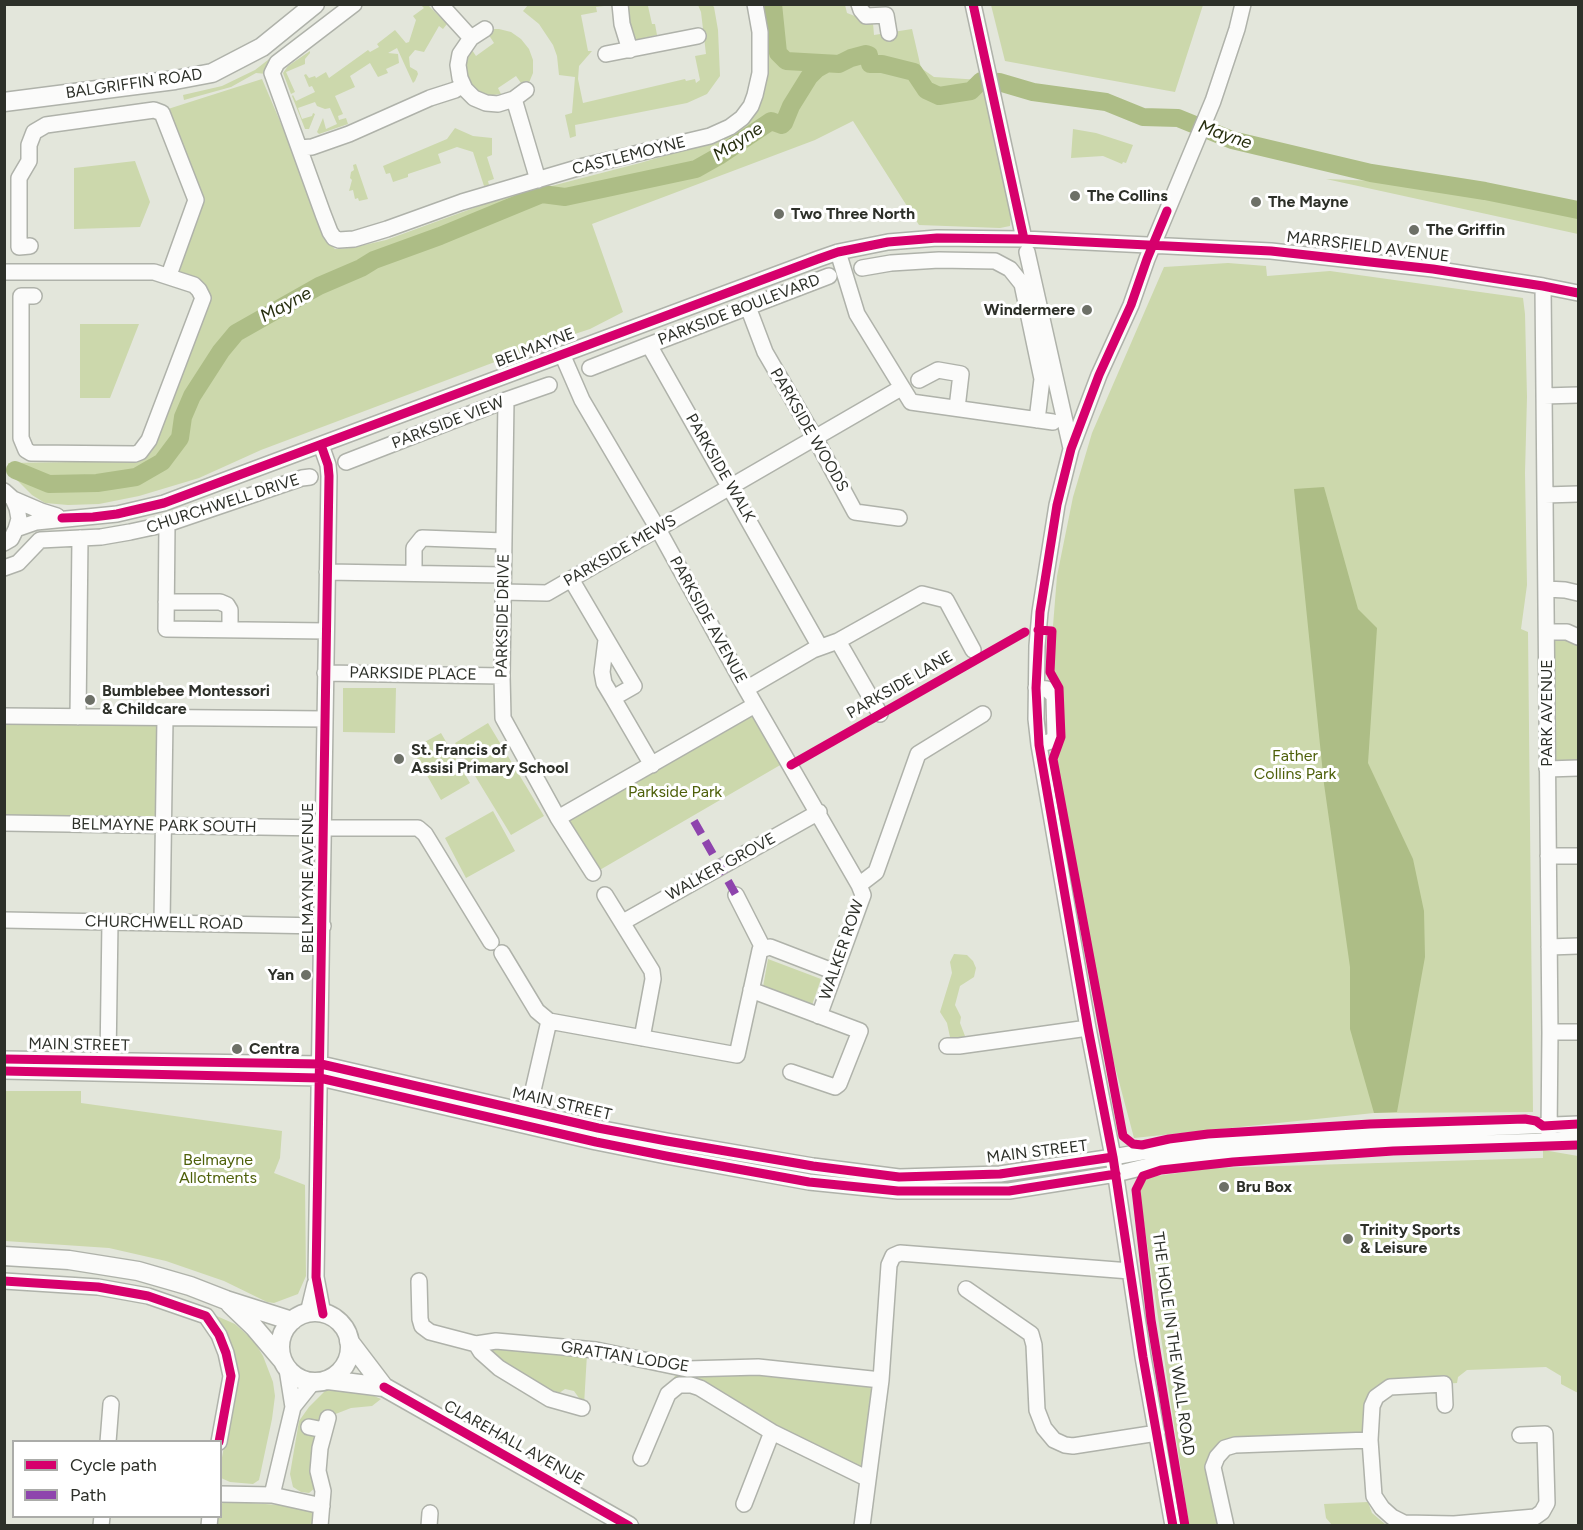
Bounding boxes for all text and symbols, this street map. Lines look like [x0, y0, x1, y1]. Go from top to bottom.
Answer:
street label: BALGRIFFIN ROAD [64, 65, 204, 103]
water label: Mayne [1195, 116, 1255, 154]
water label: Mayne [709, 118, 767, 166]
street label: CASTLEMOYNE [570, 133, 688, 179]
place label: The Collins [1087, 186, 1168, 206]
marker: The Collins [1068, 189, 1082, 203]
place label: The Mayne [1268, 192, 1348, 212]
marker: The Mayne [1249, 195, 1263, 209]
place label: Two Three North [791, 204, 915, 224]
marker: Two Three North [772, 207, 786, 221]
place label: The Griffin [1426, 220, 1505, 240]
marker: The Griffin [1407, 223, 1421, 237]
street label: MARRSFIELD AVENUE [1286, 227, 1450, 267]
street label: PARKSIDE BOULEVARD [655, 270, 823, 350]
water label: Mayne [257, 283, 315, 327]
place label: Windermere [984, 300, 1075, 320]
marker: Windermere [1080, 303, 1094, 317]
street label: BELMAYNE [493, 324, 577, 372]
street label: PARKSIDE WOODS [766, 365, 852, 495]
street label: PARKSIDE VIEW [389, 393, 507, 453]
street label: PARKSIDE WALK [681, 410, 759, 526]
street label: CHURCHWELL DRIVE [144, 470, 302, 538]
street label: PARKSIDE MEWS [560, 511, 680, 591]
street label: PARKSIDE AVENUE [665, 553, 751, 687]
street label: PARKSIDE DRIVE [492, 554, 514, 678]
street label: PARKSIDE LANE [843, 647, 957, 723]
street label: PARK AVENUE [1537, 659, 1557, 767]
street label: PARKSIDE PLACE [349, 663, 477, 685]
place label: Bumblebee Montessori & Childcare [102, 681, 270, 719]
marker: Bumblebee Montessori & Childcare [83, 693, 97, 707]
place label: St. Francis of Assisi Primary School [411, 740, 569, 778]
park label: Father Collins Park [1254, 746, 1336, 784]
marker: St. Francis of Assisi Primary School [392, 752, 406, 766]
park label: Parkside Park [628, 782, 722, 802]
street label: BELMAYNE AVENUE [298, 802, 318, 954]
street label: BELMAYNE PARK SOUTH [71, 815, 257, 837]
street label: WALKER GROVE [663, 829, 779, 905]
street label: WALKER ROW [816, 897, 868, 1003]
street label: CHURCHWELL ROAD [85, 912, 243, 934]
place label: Yan [267, 965, 294, 985]
marker: Yan [299, 968, 313, 982]
street label: MAIN STREET [28, 1035, 130, 1055]
place label: Centra [249, 1039, 300, 1059]
marker: Centra [230, 1042, 244, 1056]
street label: MAIN STREET [510, 1083, 614, 1125]
street label: MAIN STREET [985, 1136, 1089, 1168]
park label: Belmayne Allotments [179, 1150, 257, 1188]
place label: Bru Box [1236, 1177, 1292, 1197]
marker: Bru Box [1217, 1180, 1231, 1194]
place label: Trinity Sports & Leisure [1360, 1220, 1460, 1258]
street label: THE HOLE IN THE WALL ROAD [1148, 1231, 1198, 1457]
marker: Trinity Sports & Leisure [1341, 1232, 1355, 1246]
street label: GRATTAN LODGE [559, 1337, 691, 1377]
street label: CLAREHALL AVENUE [440, 1396, 588, 1490]
legend [12, 1440, 222, 1518]
text: Cycle path [70, 1454, 157, 1476]
text: Path [70, 1484, 106, 1506]

